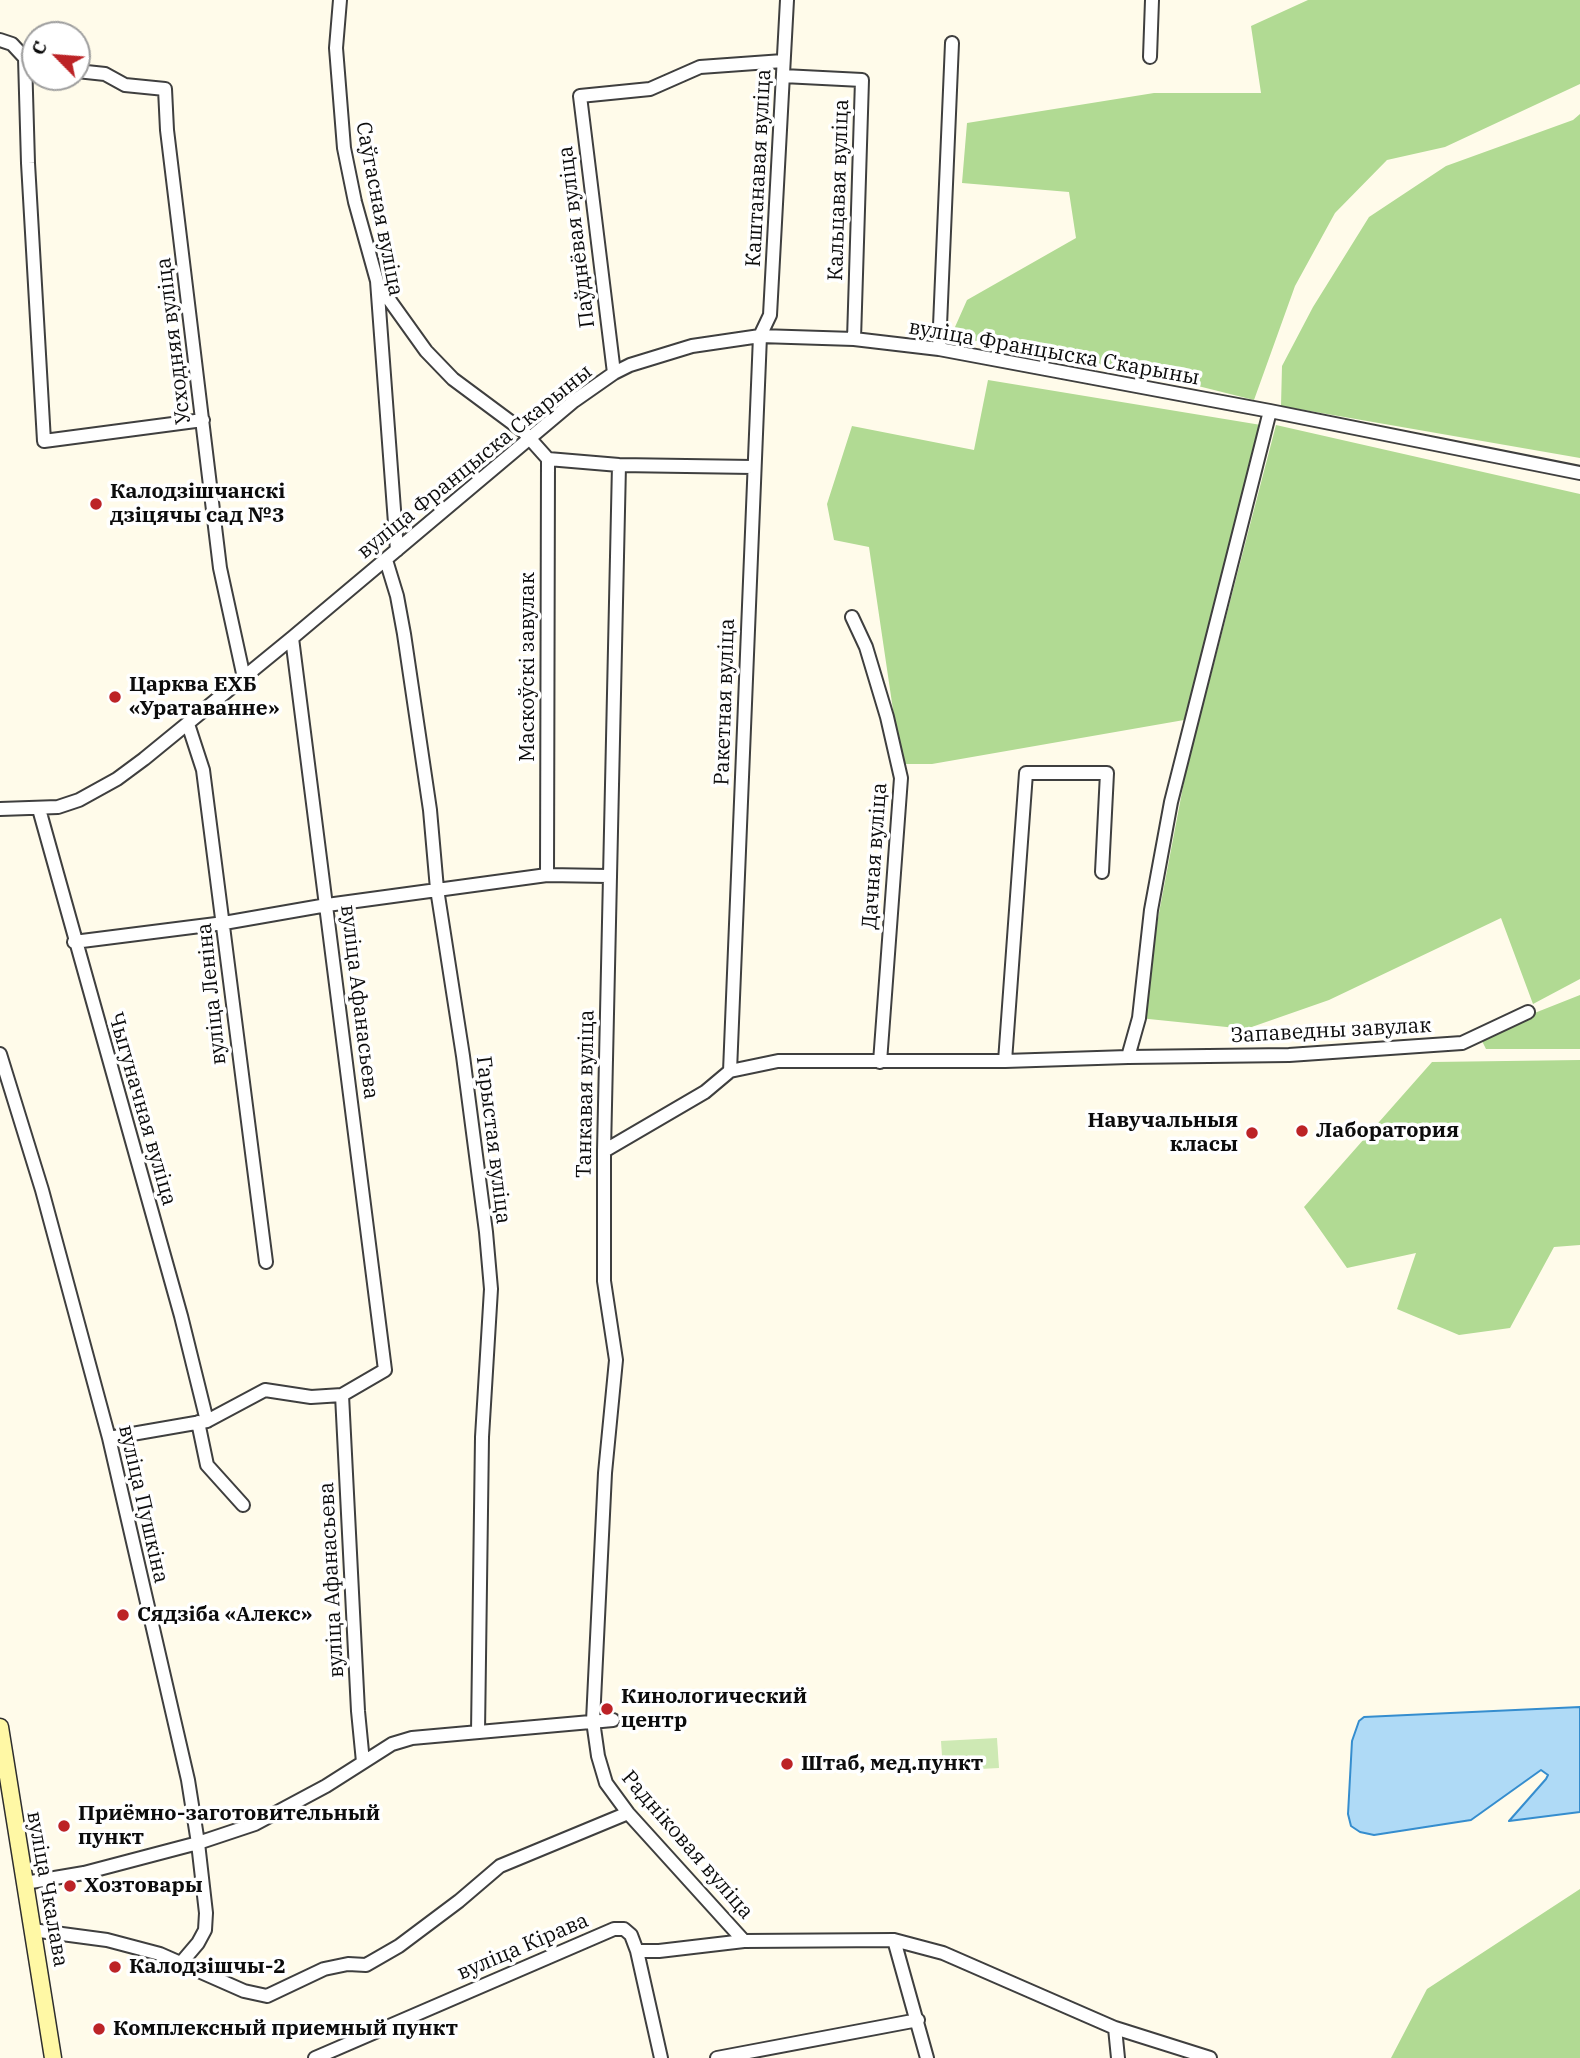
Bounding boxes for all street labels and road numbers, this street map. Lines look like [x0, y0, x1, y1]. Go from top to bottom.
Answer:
street label: Каштанавая вуліца [741, 68, 777, 268]
street label: Кальцавая вуліца [823, 99, 855, 281]
street label: Саўгасная вуліца [350, 120, 408, 298]
street label: Паўднёвая вуліца [553, 145, 601, 329]
street label: Усходняя вуліца [151, 256, 197, 426]
street label: вуліца Францыска Скарыны [907, 315, 1201, 391]
street label: вуліца Францыска Скарыны [352, 359, 598, 565]
street label: Маскоўскі завулак [515, 572, 541, 762]
street label: Ракетная вуліца [709, 618, 741, 786]
street label: Дачная вуліца [857, 782, 893, 930]
street label: вуліца Афанасьева [335, 903, 383, 1101]
street label: вуліца Леніна [192, 922, 232, 1066]
street label: Чыгуначная вуліца [102, 1009, 182, 1209]
street label: Танкавая вуліца [572, 1010, 600, 1178]
street label: Запаведны завулак [1230, 1013, 1432, 1049]
street label: Гарыстая вуліца [470, 1055, 516, 1225]
street label: вуліца Пушкіна [113, 1422, 173, 1586]
street label: вуліца Афанасьева [314, 1482, 350, 1678]
street label: Радніковая вуліца [616, 1766, 758, 1924]
street label: вуліца Чкалава [21, 1809, 73, 1969]
street label: вуліца Кірава [454, 1908, 592, 1986]

